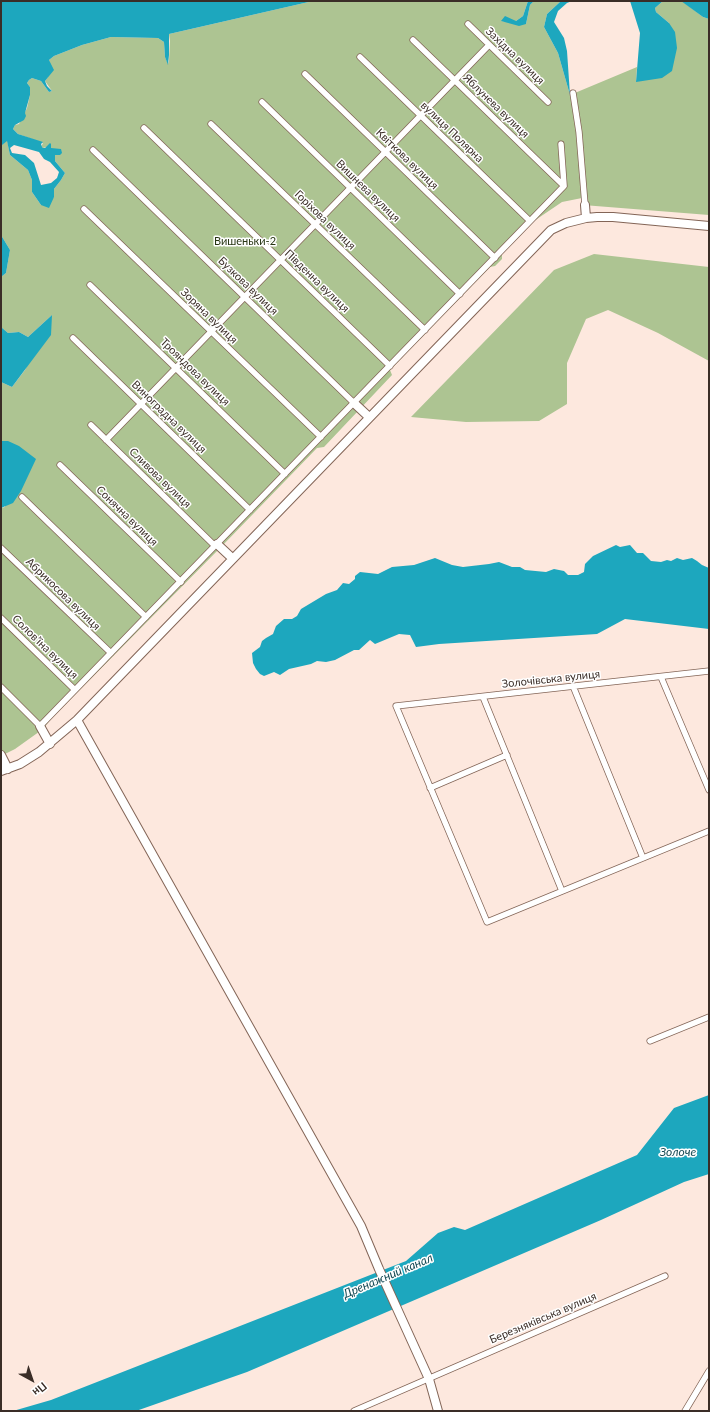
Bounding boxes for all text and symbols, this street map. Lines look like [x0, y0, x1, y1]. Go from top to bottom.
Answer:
street label: Західна вулиця [483, 25, 547, 87]
street label: Яблунева вулиця [460, 71, 532, 141]
street label: вулиця Полярна [418, 99, 486, 165]
street label: Квіткова вулиця [373, 126, 441, 192]
street label: Вишнева вулиця [333, 157, 403, 225]
street label: Горіхова вулиця [292, 188, 358, 252]
park label: Вишеньки-2 [214, 234, 276, 248]
street label: Південна вулиця [282, 247, 352, 315]
street label: Бузкова вулиця [215, 254, 281, 318]
street label: Зоряна вулиця [178, 286, 240, 346]
street label: Трояндова вулиця [158, 336, 232, 408]
street label: Виноградна вулиця [129, 378, 209, 456]
street label: Сливова вулиця [126, 445, 194, 511]
street label: Сонячна вулиця [93, 483, 161, 549]
street label: Абрикосова вулиця [23, 555, 103, 633]
street label: Соловʼїна вулиця [9, 612, 81, 682]
street label: Золочівська вулиця [501, 667, 601, 691]
water label: Золоче [660, 1145, 696, 1159]
water label: Дренажний канал [341, 1251, 435, 1301]
street label: Березняківська вулиця [488, 1290, 598, 1346]
north arrow [12, 1360, 52, 1400]
text: Пн [30, 1380, 50, 1399]

